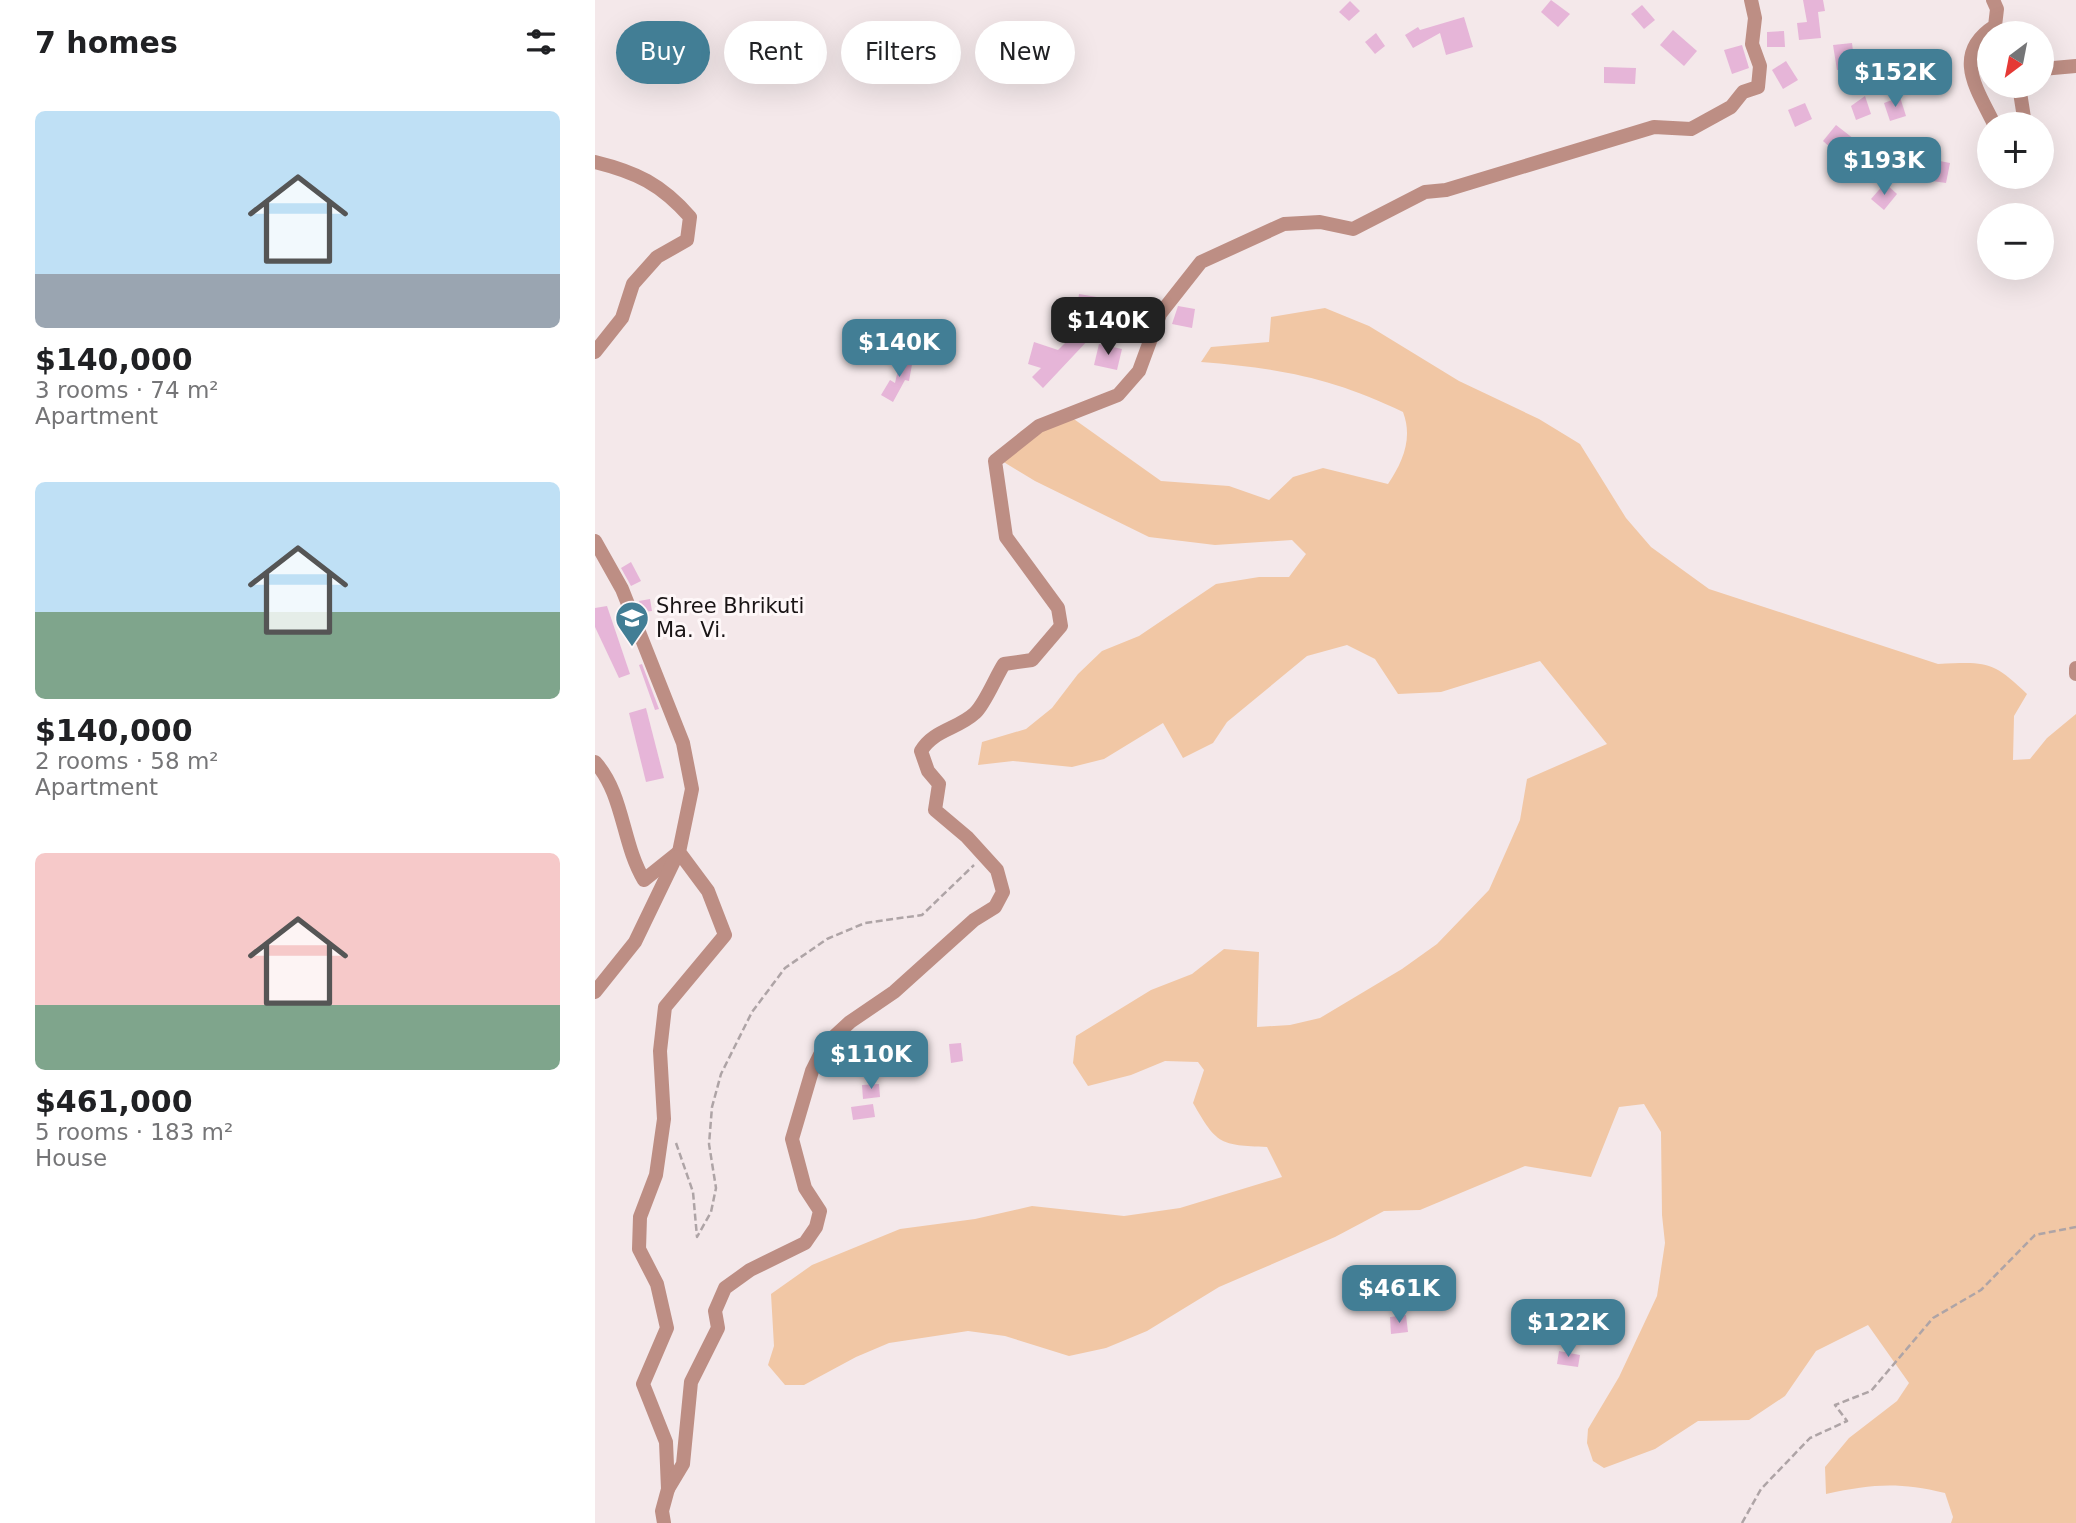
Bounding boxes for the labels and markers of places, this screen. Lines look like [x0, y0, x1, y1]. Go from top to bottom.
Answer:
pin: $152K [1846, 50, 1944, 109]
pin: $193K [1835, 138, 1933, 197]
pin: $140K [1059, 298, 1157, 357]
pin: $140K [850, 320, 948, 379]
place label: Shree Bhrikuti Ma. Vi. [656, 594, 804, 642]
school or university icon: Shree Bhrikuti Ma. Vi. [613, 599, 651, 648]
pin: $110K [822, 1032, 920, 1091]
pin: $461K [1350, 1266, 1448, 1325]
pin: $122K [1519, 1300, 1617, 1359]

